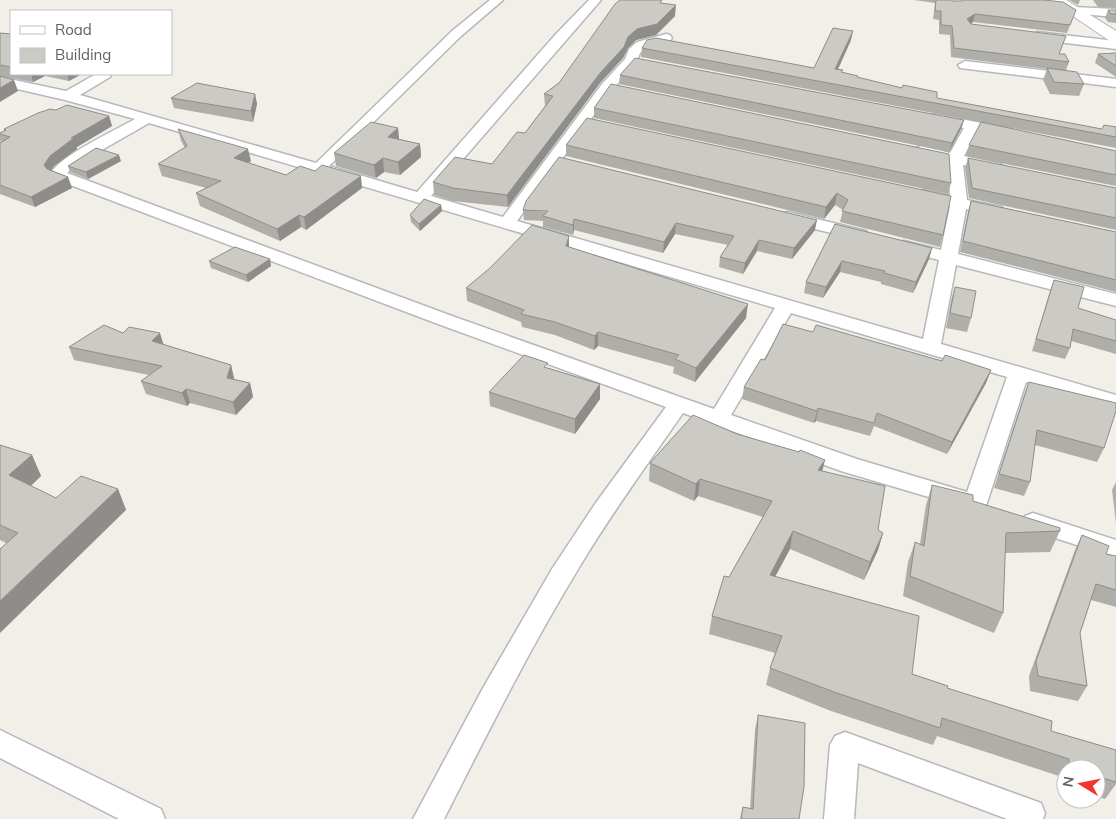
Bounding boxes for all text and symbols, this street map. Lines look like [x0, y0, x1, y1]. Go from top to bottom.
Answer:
legend [10, 10, 172, 75]
text: Road [55, 20, 92, 39]
text: Building [55, 45, 111, 64]
north arrow [1056, 759, 1106, 809]
text: N [1058, 775, 1078, 789]

